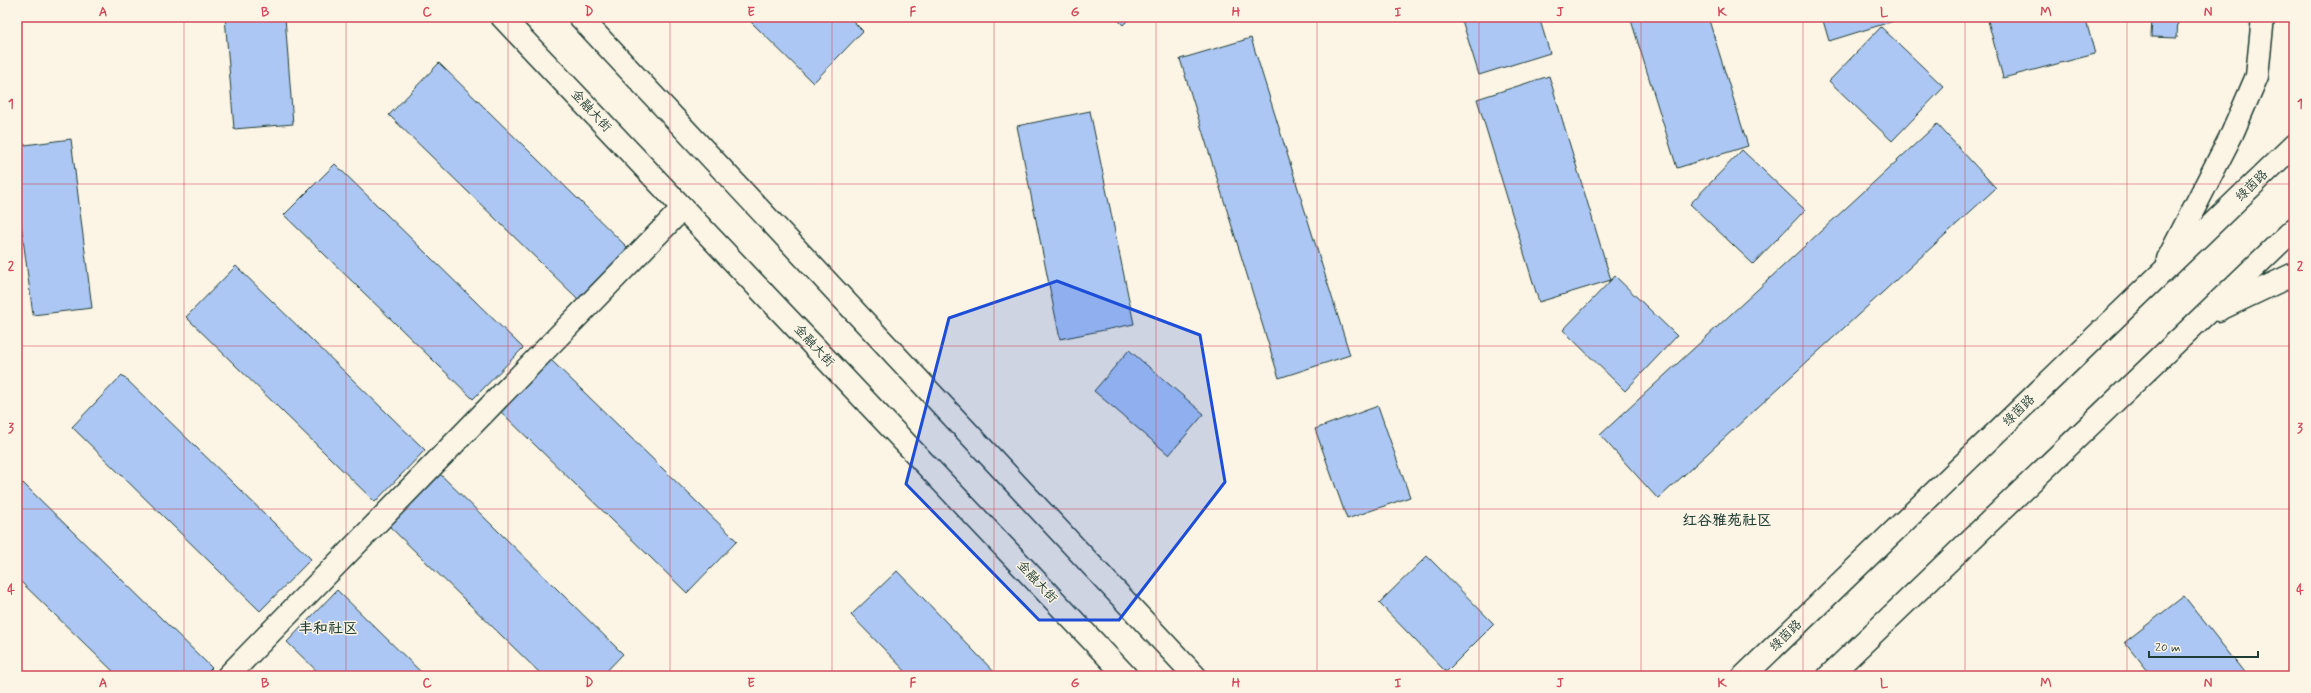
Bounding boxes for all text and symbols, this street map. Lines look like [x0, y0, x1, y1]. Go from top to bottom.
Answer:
text: A [99, 4, 107, 21]
text: B [261, 4, 270, 21]
text: C [422, 4, 432, 21]
text: D [585, 4, 594, 21]
text: E [747, 4, 755, 21]
text: F [910, 4, 917, 21]
text: G [1071, 4, 1080, 21]
text: H [1232, 4, 1241, 21]
text: I [1395, 4, 1402, 21]
text: J [1556, 4, 1564, 21]
text: K [1717, 4, 1727, 21]
text: L [1880, 4, 1889, 21]
text: M [2040, 4, 2052, 21]
text: N [2204, 4, 2213, 21]
street label: 金融大街 [567, 86, 615, 136]
text: 1 [8, 96, 14, 113]
text: 1 [2297, 96, 2303, 113]
street label: 绿茵路 [2232, 166, 2272, 206]
text: 2 [8, 258, 15, 275]
text: 2 [2297, 258, 2304, 275]
street label: 金融大街 [790, 321, 838, 371]
street label: 绿茵路 [1999, 391, 2039, 431]
text: 3 [8, 420, 14, 437]
text: 3 [2297, 420, 2303, 437]
district label: 红谷雅苑社区 [1682, 511, 1772, 531]
street label: 金融大街 [1013, 557, 1061, 607]
text: 4 [7, 582, 15, 599]
text: 4 [2296, 582, 2304, 599]
street label: 绿茵路 [1766, 616, 1806, 656]
district label: 丰和社区 [298, 619, 358, 639]
scale bar [2149, 633, 2258, 659]
text: 20 m [2155, 640, 2181, 656]
text: A [99, 675, 107, 692]
text: B [261, 675, 270, 692]
text: C [422, 675, 432, 692]
text: D [585, 675, 594, 692]
text: E [747, 675, 755, 692]
text: F [910, 675, 917, 692]
text: G [1071, 675, 1080, 692]
text: H [1232, 675, 1241, 692]
text: I [1395, 675, 1402, 692]
text: J [1556, 675, 1564, 692]
text: K [1717, 675, 1727, 692]
text: L [1880, 675, 1889, 692]
text: M [2040, 675, 2052, 692]
text: N [2204, 675, 2213, 692]

